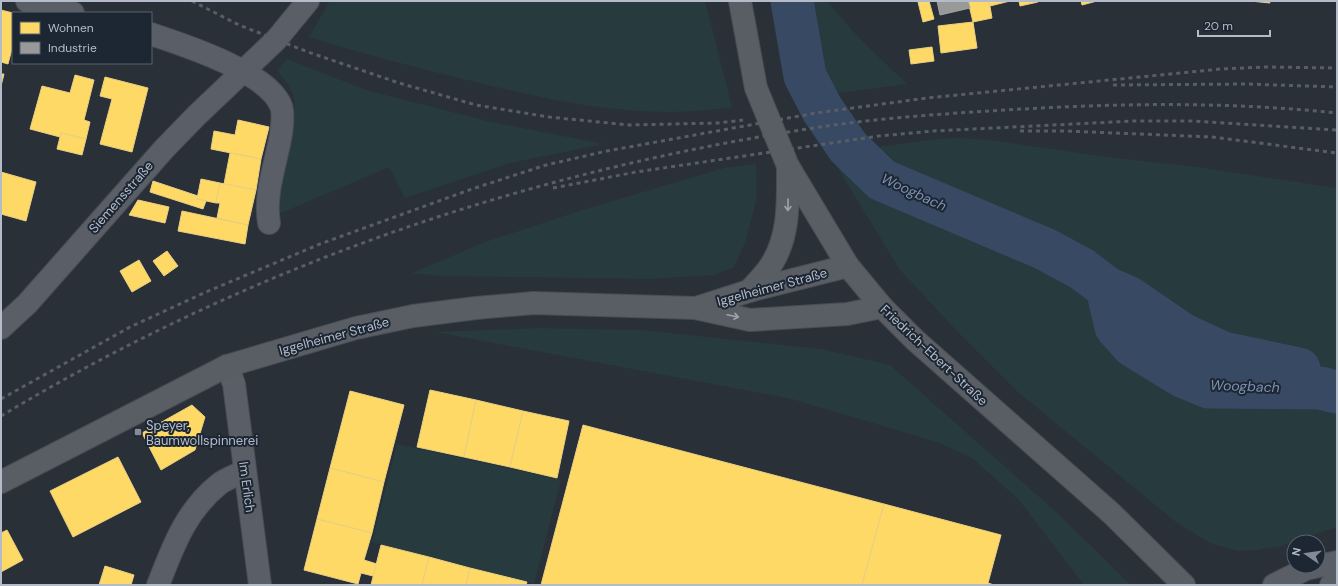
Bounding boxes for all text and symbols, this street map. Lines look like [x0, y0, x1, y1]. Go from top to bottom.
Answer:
legend [12, 12, 152, 64]
scale bar [1198, 12, 1270, 38]
text: 20 m [1204, 18, 1233, 34]
text: Wohnen [48, 20, 94, 36]
text: Industrie [48, 40, 97, 56]
street label: Siemensstraße [85, 157, 157, 237]
water label: Woogbach [879, 169, 949, 215]
one-way arrow [784, 198, 792, 211]
street label: Iggelheimer Straße [715, 264, 829, 310]
street label: Friedrich-Ebert-Straße [877, 301, 991, 409]
street label: Iggelheimer Straße [277, 313, 391, 359]
one-way arrow [726, 313, 739, 321]
water label: Woogbach [1210, 376, 1280, 396]
place label: Speyer, Baumwollspinnerei [146, 417, 258, 449]
marker: Speyer, Baumwollspinnerei [133, 427, 143, 437]
street label: Im Erlich [235, 460, 259, 514]
north arrow [1286, 534, 1326, 574]
text: N [1289, 546, 1304, 557]

